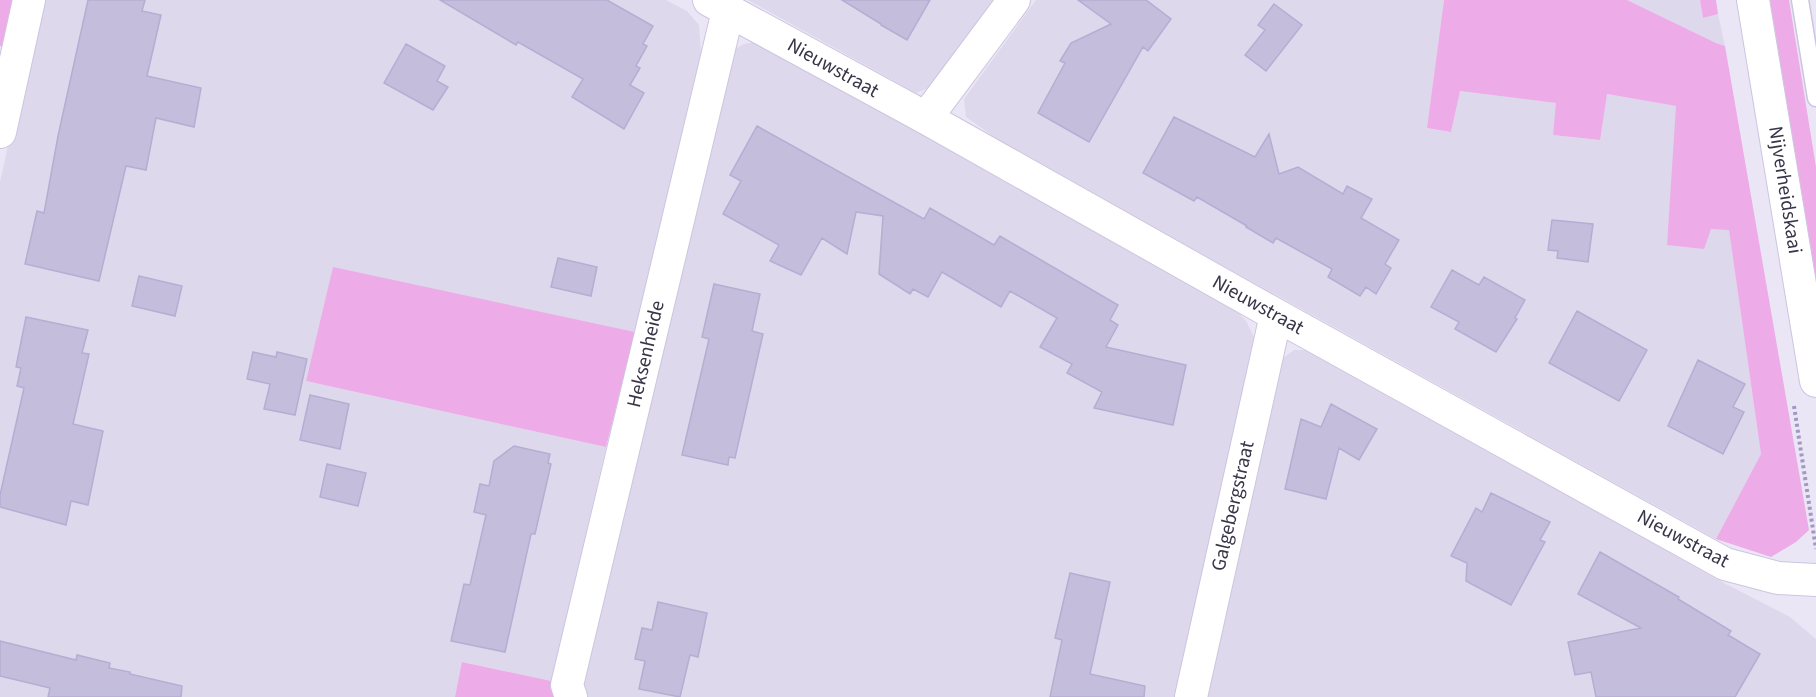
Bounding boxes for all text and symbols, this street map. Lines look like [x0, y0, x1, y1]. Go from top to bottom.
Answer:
street label: Nieuwstraat [782, 31, 884, 105]
street label: Nijverheidskaai [1761, 124, 1809, 256]
street label: Nieuwstraat [1207, 268, 1309, 342]
street label: Heksenheide [620, 298, 672, 410]
street label: Galgebergstraat [1204, 438, 1262, 574]
street label: Nieuwstraat [1632, 503, 1734, 575]

